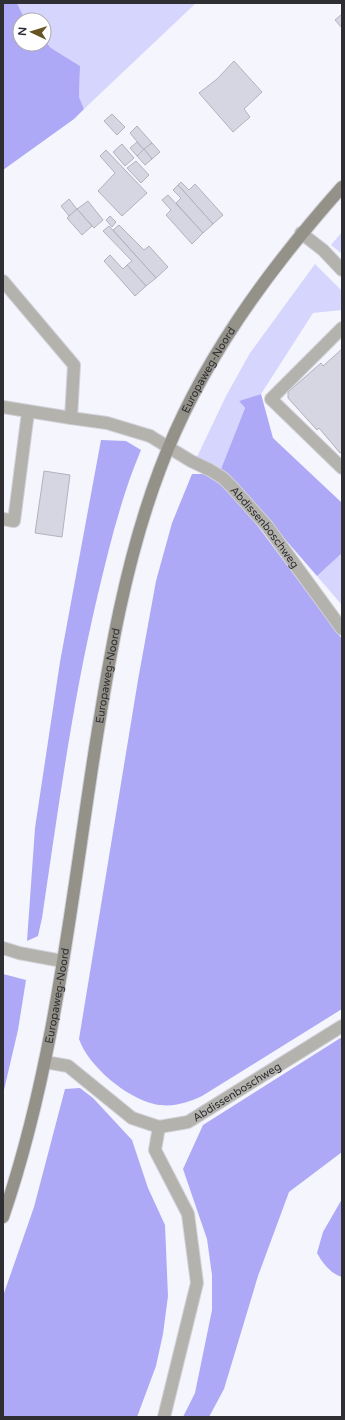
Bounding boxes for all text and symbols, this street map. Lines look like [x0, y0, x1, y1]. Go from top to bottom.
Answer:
north arrow [12, 12, 52, 52]
text: N [16, 26, 29, 36]
street label: Europaweg-Noord [179, 325, 238, 415]
street label: Abdissenboschweg [228, 484, 302, 571]
street label: Europaweg-Noord [93, 627, 123, 725]
street label: Europaweg-Noord [43, 947, 72, 1045]
street label: Abdissenboschweg [190, 1060, 283, 1124]

